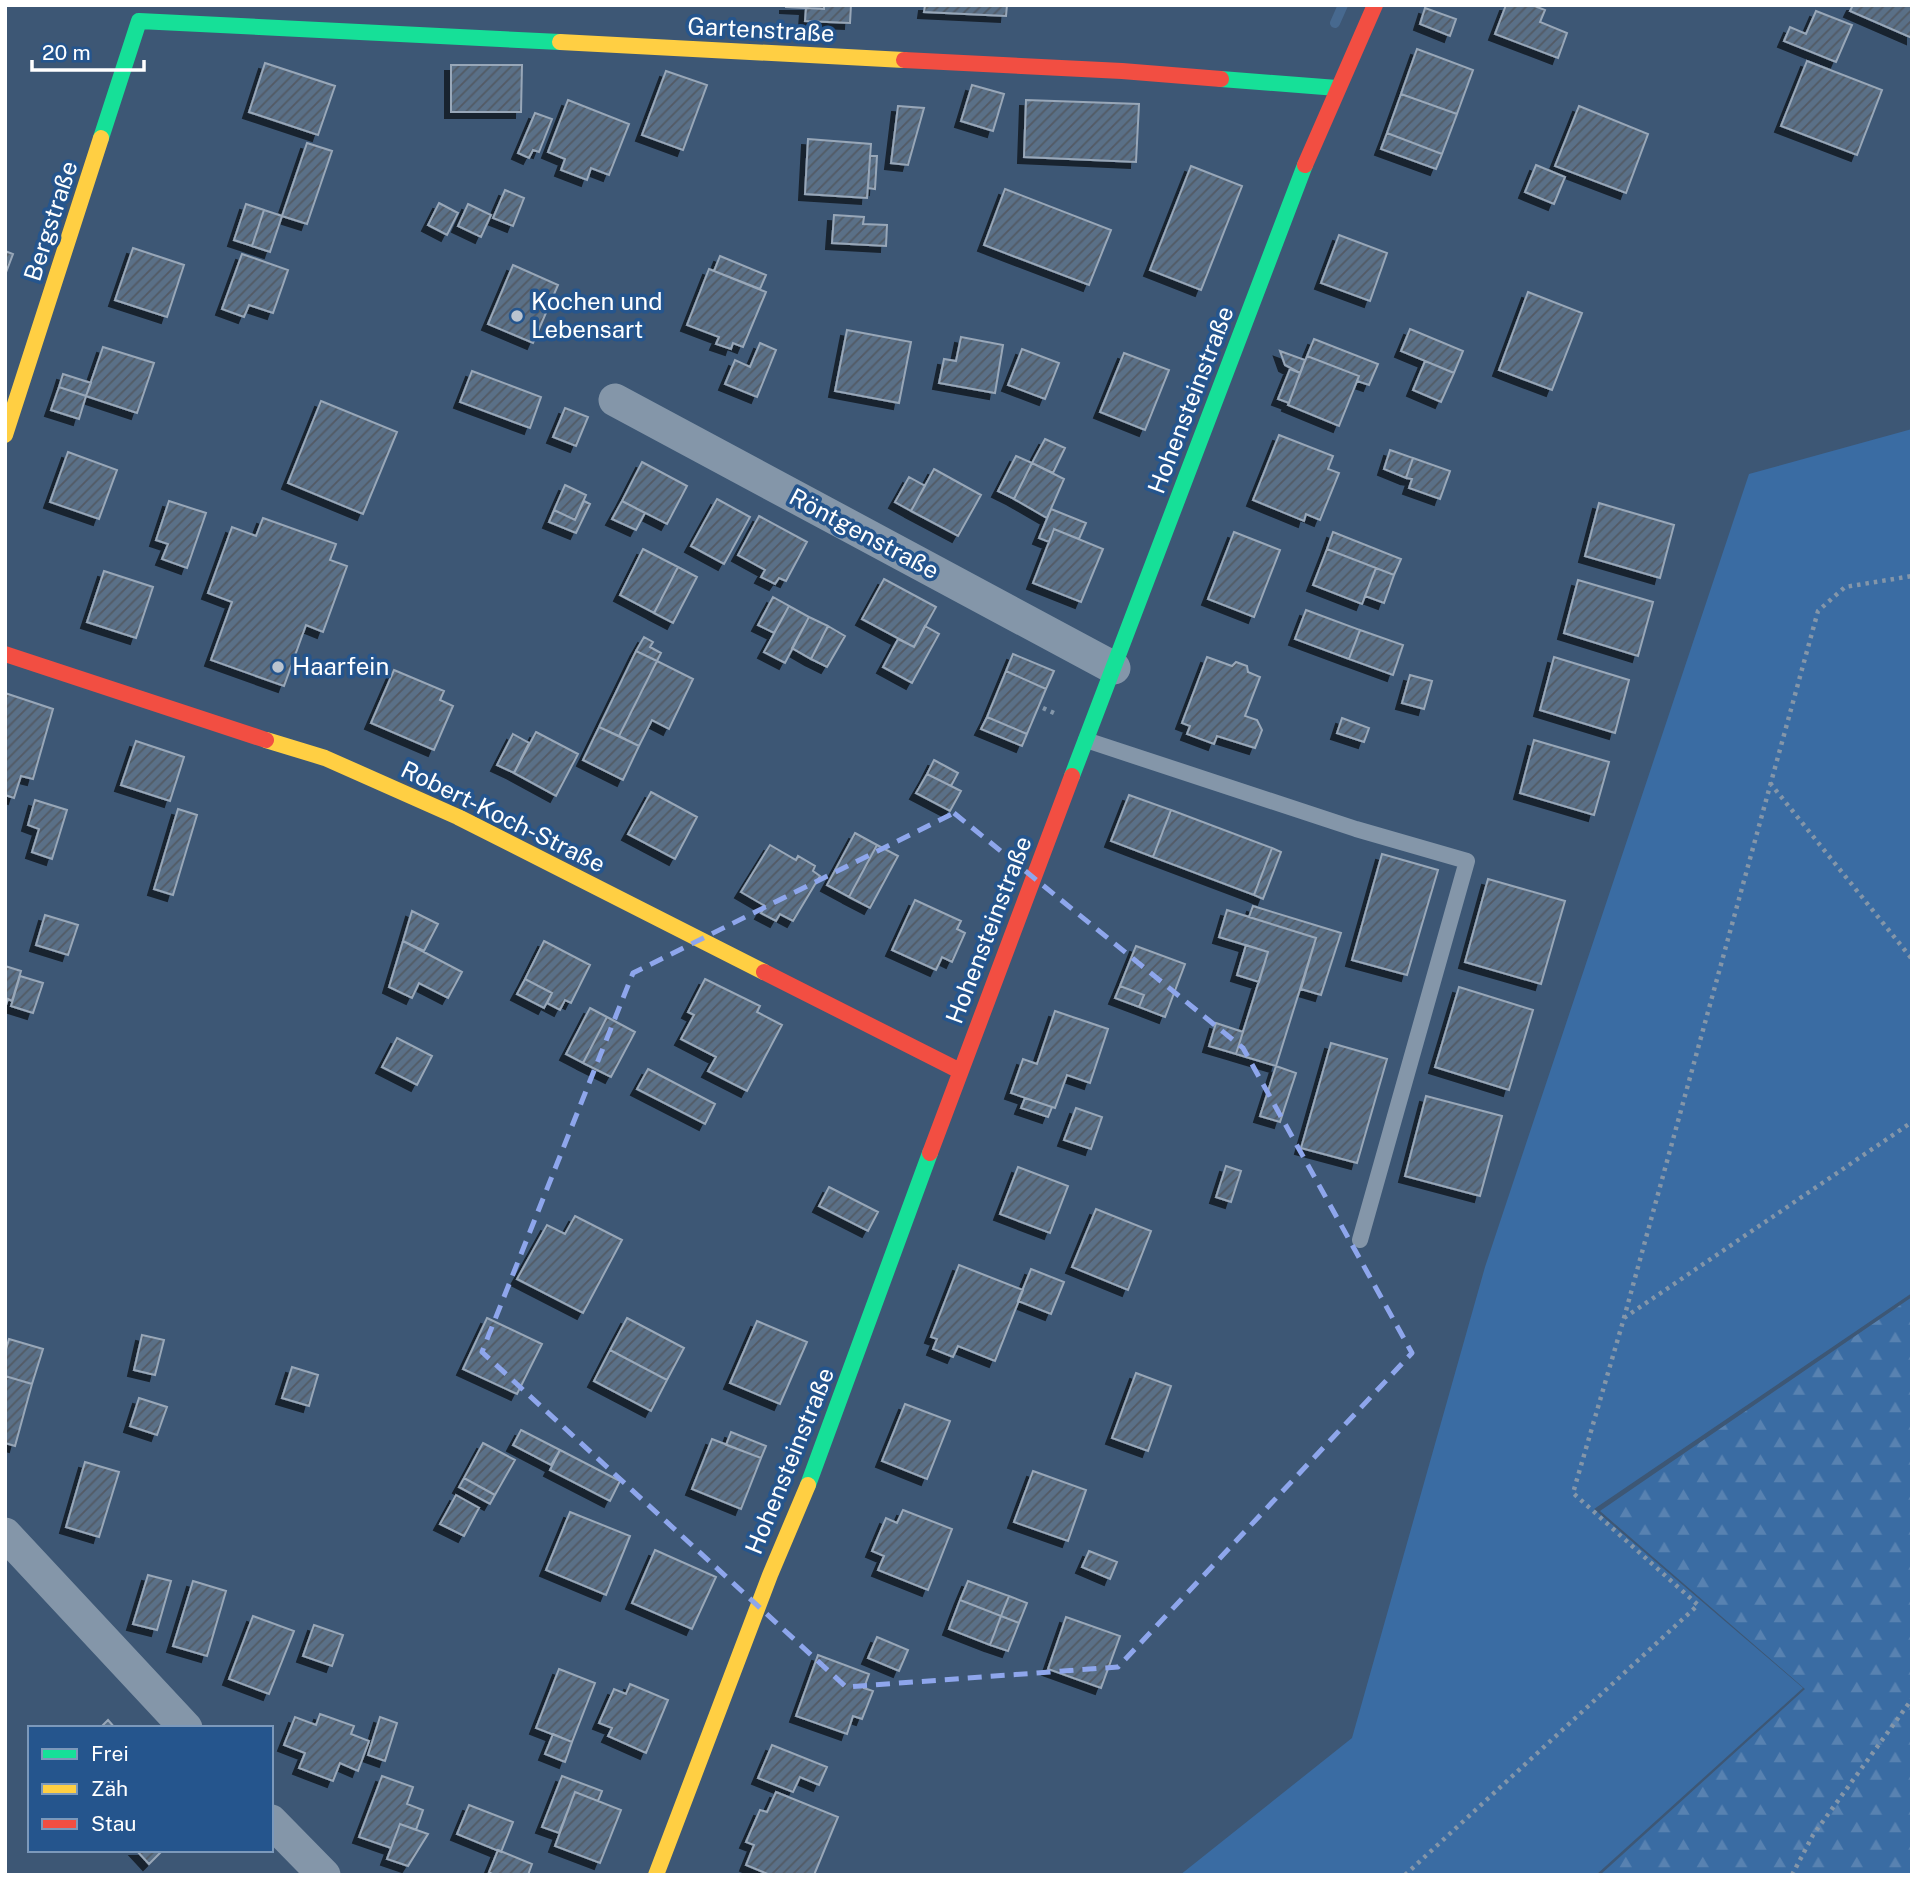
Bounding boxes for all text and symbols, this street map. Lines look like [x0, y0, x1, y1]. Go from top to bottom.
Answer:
street label: Gartenstraße [687, 11, 835, 47]
scale bar [32, 28, 144, 72]
text: 20 m [42, 40, 91, 65]
street label: Bergstraße [18, 157, 83, 284]
place label: Kochen und Lebensart [531, 287, 663, 343]
street label: Hohensteinstraße [1141, 302, 1239, 497]
marker: Kochen und Lebensart [509, 308, 525, 324]
street label: Röntgenstraße [785, 482, 944, 584]
place label: Haarfein [292, 652, 389, 680]
marker: Haarfein [270, 659, 286, 675]
street label: Robert-Koch-Straße [397, 755, 610, 878]
street label: Hohensteinstraße [939, 832, 1037, 1027]
street label: Hohensteinstraße [739, 1363, 839, 1558]
legend [28, 1726, 273, 1852]
text: Frei [91, 1741, 129, 1766]
text: Zäh [91, 1776, 128, 1801]
text: Stau [91, 1811, 137, 1836]

